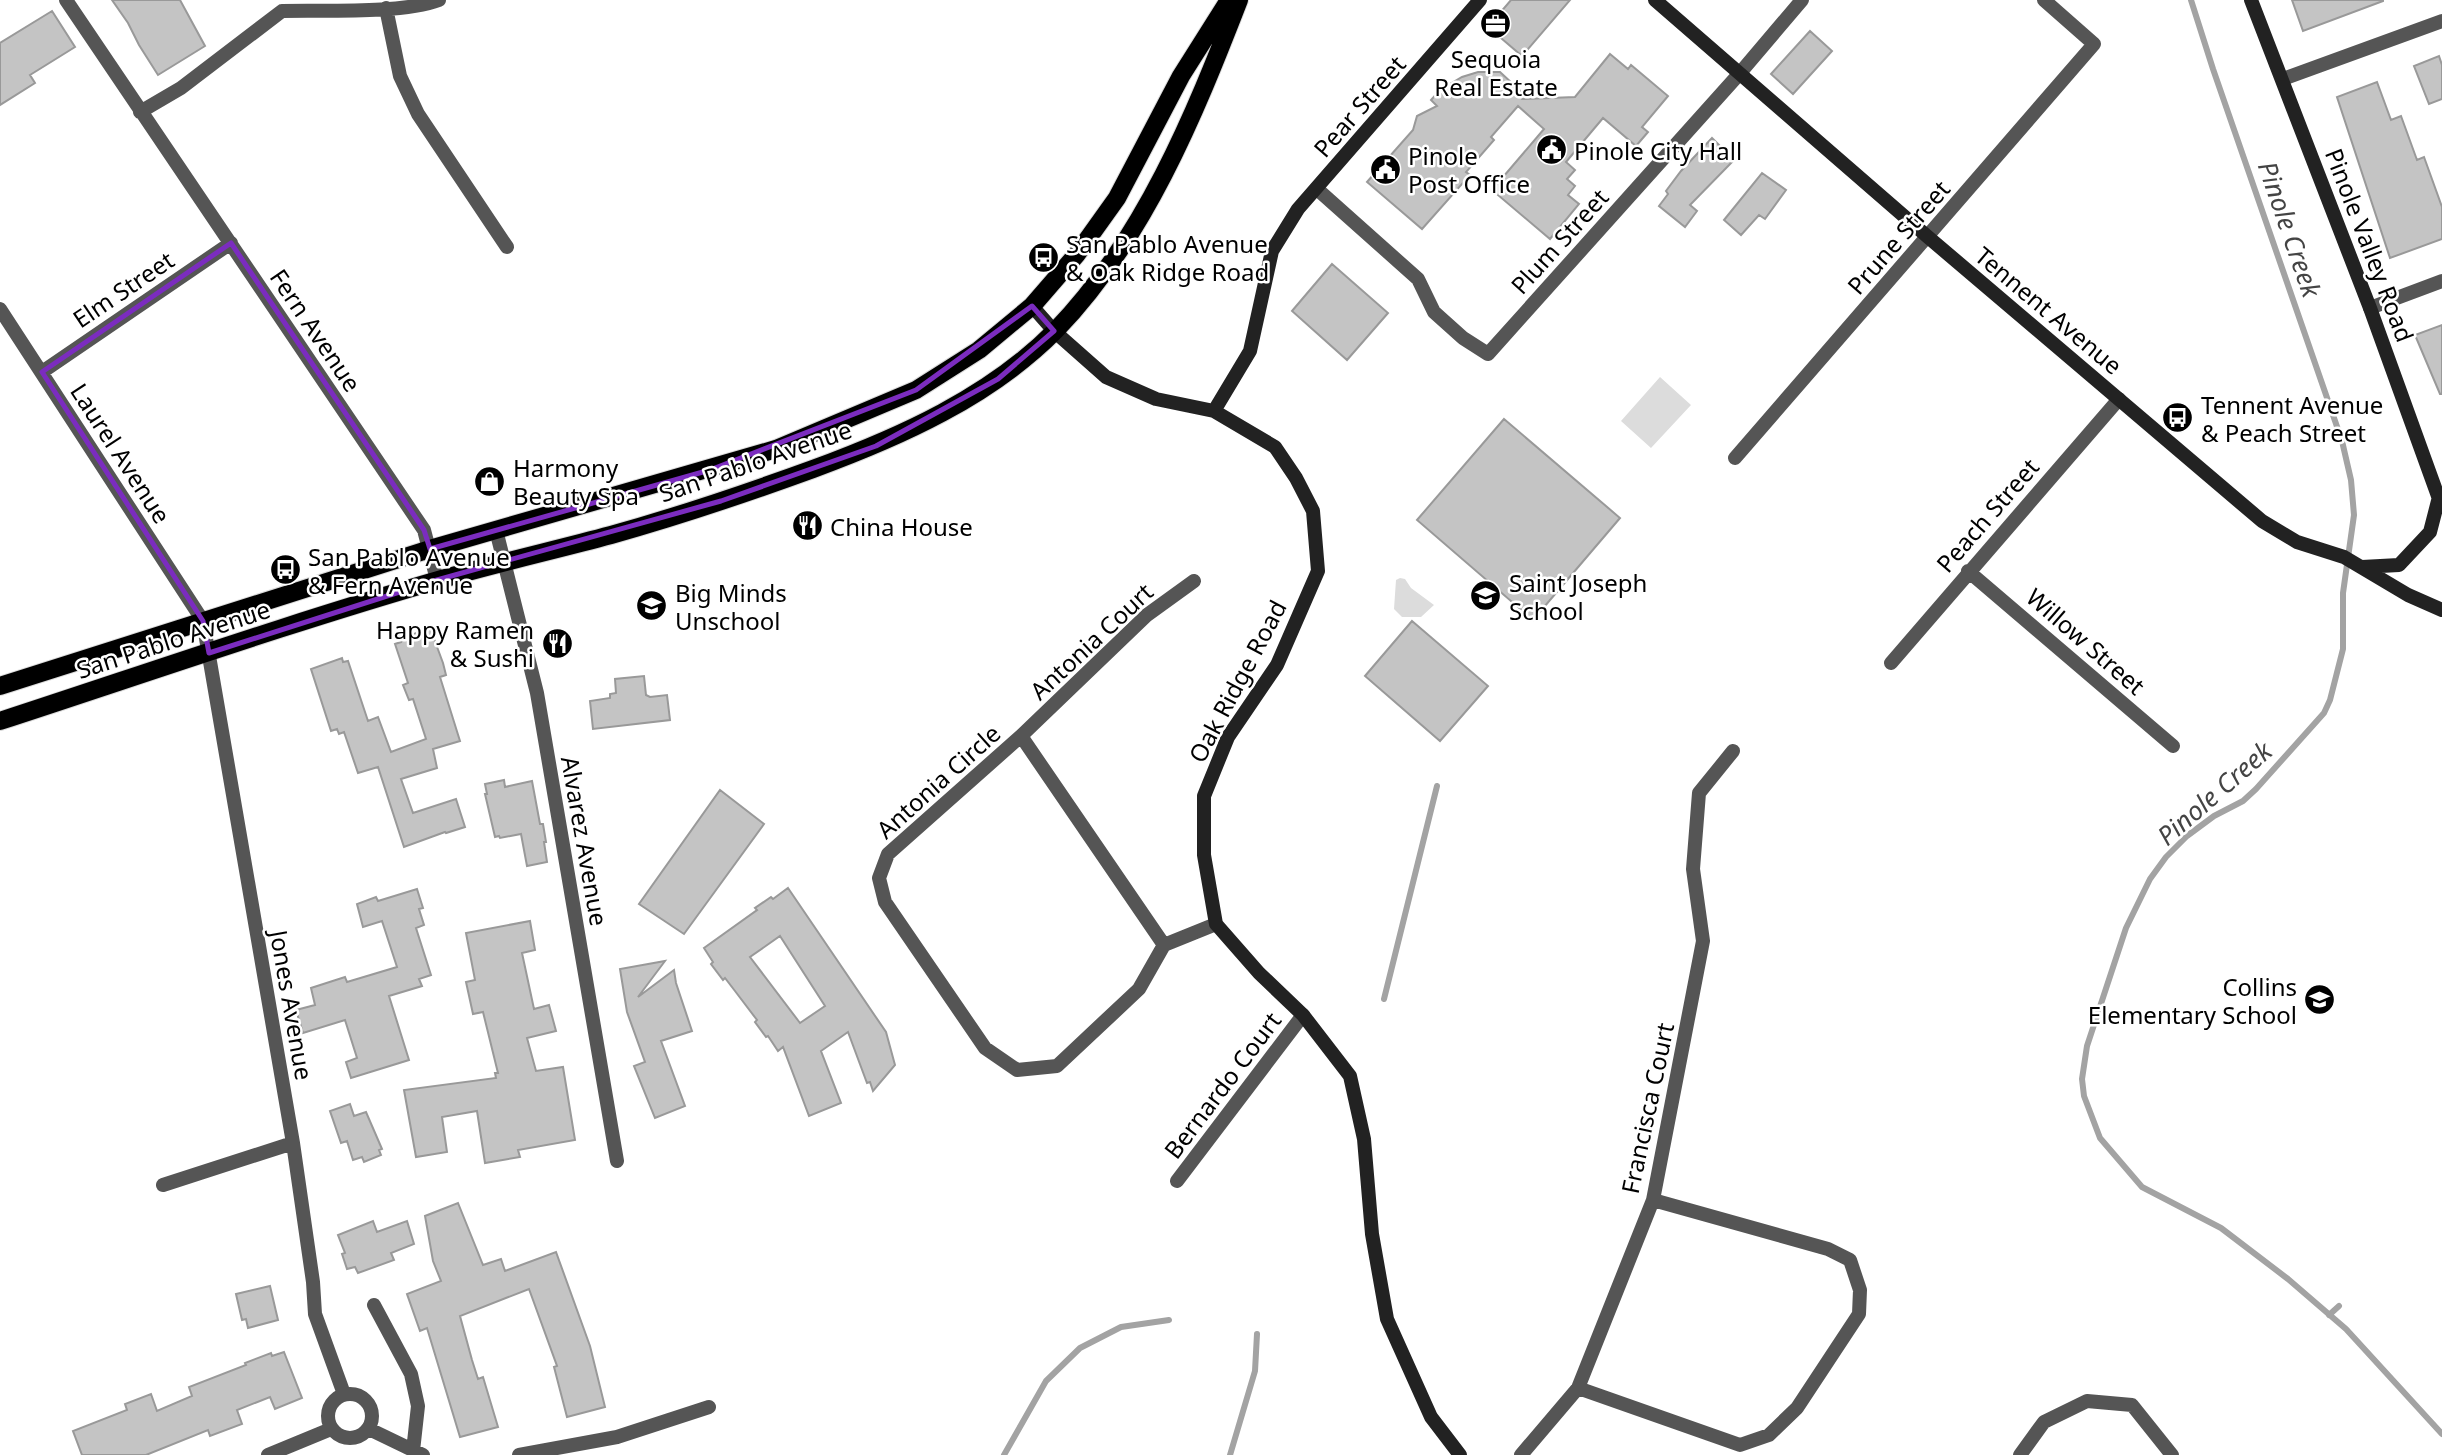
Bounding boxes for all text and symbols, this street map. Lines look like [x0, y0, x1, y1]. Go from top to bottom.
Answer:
office icon: Sequoia Real Estate [1479, 7, 1513, 41]
place label: Sequoia Real Estate [1434, 42, 1558, 103]
street label: Pear Street [1306, 48, 1413, 164]
public building icon: Pinole City Hall [1534, 133, 1568, 167]
place label: Pinole City Hall [1574, 134, 1742, 167]
place label: Pinole Post Office [1408, 139, 1530, 200]
street label: Pinole Valley Road [2318, 143, 2422, 347]
public building icon: Pinole Post Office [1368, 152, 1402, 186]
water label: Pinole Creek [2250, 156, 2330, 303]
street label: Prune Street [1839, 173, 1957, 301]
street label: Plum Street [1503, 181, 1615, 301]
place label: San Pablo Avenue & Oak Ridge Road [1066, 227, 1269, 288]
street label: Tennent Avenue [1969, 239, 2129, 381]
bus stop icon: San Pablo Avenue & Oak Ridge Road [1026, 240, 1060, 274]
street label: Elm Street [66, 243, 180, 335]
street label: Fern Avenue [263, 262, 369, 398]
street label: Laurel Avenue [63, 377, 179, 529]
place label: Tennent Avenue & Peach Street [2201, 388, 2383, 449]
bus stop icon: Tennent Avenue & Peach Street [2161, 401, 2195, 435]
street label: San Pablo Avenue [654, 413, 856, 509]
place label: Harmony Beauty Spa [513, 451, 639, 512]
street label: Peach Street [1928, 451, 2046, 579]
shop icon: Harmony Beauty Spa [473, 464, 507, 498]
restaurant icon: China House [790, 509, 824, 543]
place label: China House [830, 510, 973, 543]
place label: San Pablo Avenue & Fern Avenue [308, 540, 510, 601]
bus stop icon: San Pablo Avenue & Fern Avenue [268, 553, 302, 587]
place label: Saint Joseph School [1509, 566, 1647, 627]
street label: Antonia Court [1022, 575, 1160, 707]
place label: Big Minds Unschool [675, 576, 787, 637]
school or university icon: Saint Joseph School [1469, 579, 1503, 613]
street label: Willow Street [2020, 580, 2153, 702]
school or university icon: Big Minds Unschool [635, 589, 669, 623]
street label: San Pablo Avenue [72, 592, 274, 686]
street label: Oak Ridge Road [1180, 594, 1294, 768]
place label: Happy Ramen & Sushi [376, 613, 534, 674]
restaurant icon: Happy Ramen & Sushi [540, 626, 574, 660]
street label: Antonia Circle [869, 717, 1007, 845]
water label: Pinole Creek [2149, 732, 2280, 853]
street label: Alvarez Avenue [554, 754, 616, 928]
street label: Jones Avenue [262, 926, 321, 1082]
place label: Collins Elementary School [2088, 970, 2297, 1031]
school or university icon: Collins Elementary School [2303, 983, 2337, 1017]
street label: Bernardo Court [1156, 1005, 1288, 1165]
street label: Francisca Court [1613, 1019, 1681, 1196]

